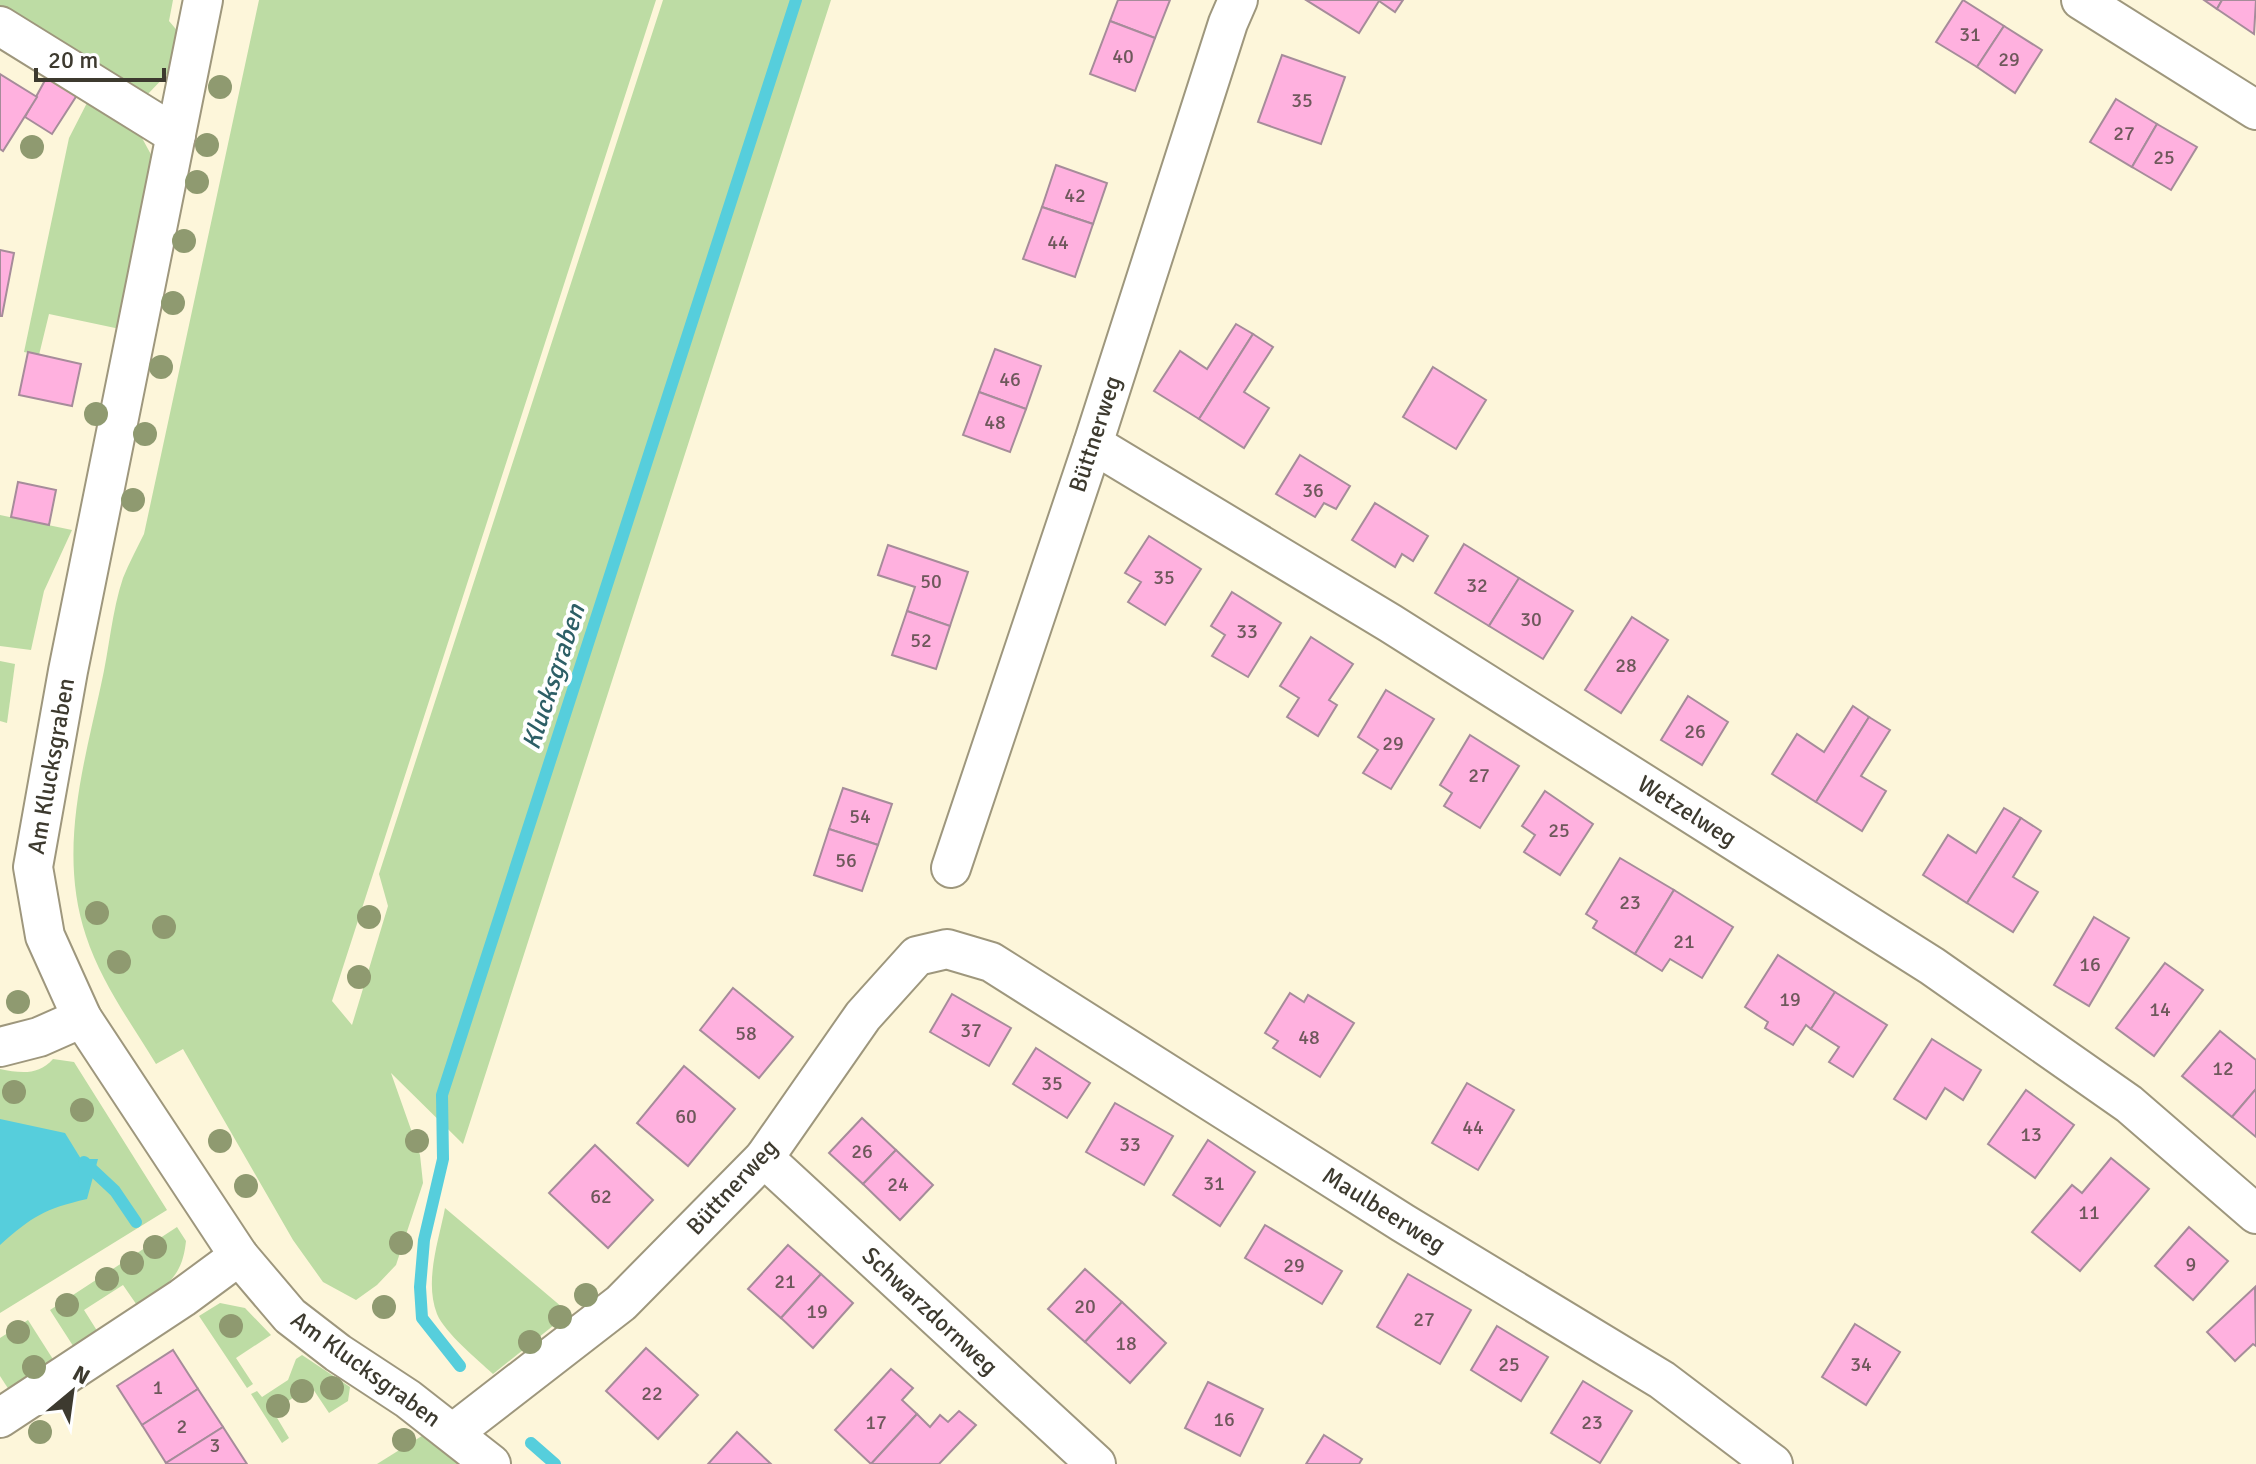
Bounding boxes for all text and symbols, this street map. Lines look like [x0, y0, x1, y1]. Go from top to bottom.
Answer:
house number: 31 [1959, 22, 1981, 47]
scale bar [36, 32, 164, 82]
house number: 40 [1112, 44, 1134, 69]
text: 20 m [48, 45, 98, 75]
house number: 29 [1998, 47, 2020, 72]
house number: 35 [1291, 88, 1313, 113]
house number: 27 [2113, 121, 2135, 146]
house number: 25 [2153, 145, 2175, 170]
house number: 42 [1064, 183, 1086, 208]
house number: 44 [1047, 230, 1069, 255]
house number: 46 [999, 367, 1021, 392]
street label: Büttnerweg [1062, 372, 1128, 496]
house number: 48 [984, 410, 1006, 435]
house number: 36 [1302, 478, 1324, 503]
house number: 35 [1153, 565, 1175, 590]
house number: 50 [920, 569, 942, 594]
house number: 32 [1466, 573, 1488, 598]
water label: Klucksgraben [515, 600, 593, 754]
house number: 30 [1520, 607, 1542, 632]
house number: 33 [1236, 619, 1258, 644]
house number: 52 [910, 628, 932, 653]
house number: 28 [1615, 653, 1637, 678]
street label: Am Klucksgraben [21, 676, 81, 856]
house number: 26 [1684, 719, 1706, 744]
house number: 29 [1382, 731, 1404, 756]
house number: 27 [1468, 763, 1490, 788]
street label: Wetzelweg [1632, 769, 1742, 853]
house number: 54 [849, 804, 871, 829]
house number: 25 [1548, 818, 1570, 843]
house number: 56 [835, 848, 857, 873]
house number: 23 [1619, 890, 1641, 915]
house number: 21 [1673, 929, 1695, 954]
house number: 16 [2079, 952, 2101, 977]
house number: 19 [1779, 987, 1801, 1012]
house number: 14 [2149, 997, 2171, 1022]
house number: 37 [960, 1018, 982, 1043]
house number: 58 [735, 1021, 757, 1046]
house number: 48 [1298, 1025, 1320, 1050]
house number: 12 [2212, 1056, 2234, 1081]
house number: 35 [1041, 1071, 1063, 1096]
house number: 60 [675, 1104, 697, 1129]
house number: 44 [1462, 1115, 1484, 1140]
house number: 13 [2020, 1122, 2042, 1147]
house number: 33 [1119, 1132, 1141, 1157]
street label: Büttnerweg [680, 1133, 784, 1241]
house number: 26 [851, 1139, 873, 1164]
street label: Maulbeerweg [1317, 1160, 1451, 1260]
house number: 31 [1203, 1171, 1225, 1196]
house number: 24 [887, 1172, 909, 1197]
house number: 62 [590, 1184, 612, 1209]
house number: 11 [2078, 1200, 2100, 1225]
street label: Schwarzdornweg [856, 1240, 1004, 1382]
house number: 9 [2186, 1252, 2196, 1277]
house number: 29 [1283, 1253, 1305, 1278]
house number: 21 [774, 1269, 796, 1294]
house number: 20 [1074, 1294, 1096, 1319]
house number: 19 [806, 1299, 828, 1324]
street label: Am Klucksgraben [285, 1304, 447, 1434]
house number: 27 [1413, 1307, 1435, 1332]
house number: 18 [1115, 1331, 1137, 1356]
north arrow [32, 1352, 112, 1432]
house number: 25 [1498, 1352, 1520, 1377]
house number: 34 [1850, 1352, 1872, 1377]
text: N [68, 1359, 95, 1390]
house number: 1 [153, 1375, 163, 1400]
house number: 22 [641, 1381, 663, 1406]
house number: 16 [1213, 1407, 1235, 1432]
house number: 17 [865, 1410, 887, 1435]
house number: 23 [1581, 1410, 1603, 1435]
house number: 2 [177, 1414, 187, 1439]
house number: 3 [210, 1433, 220, 1458]

